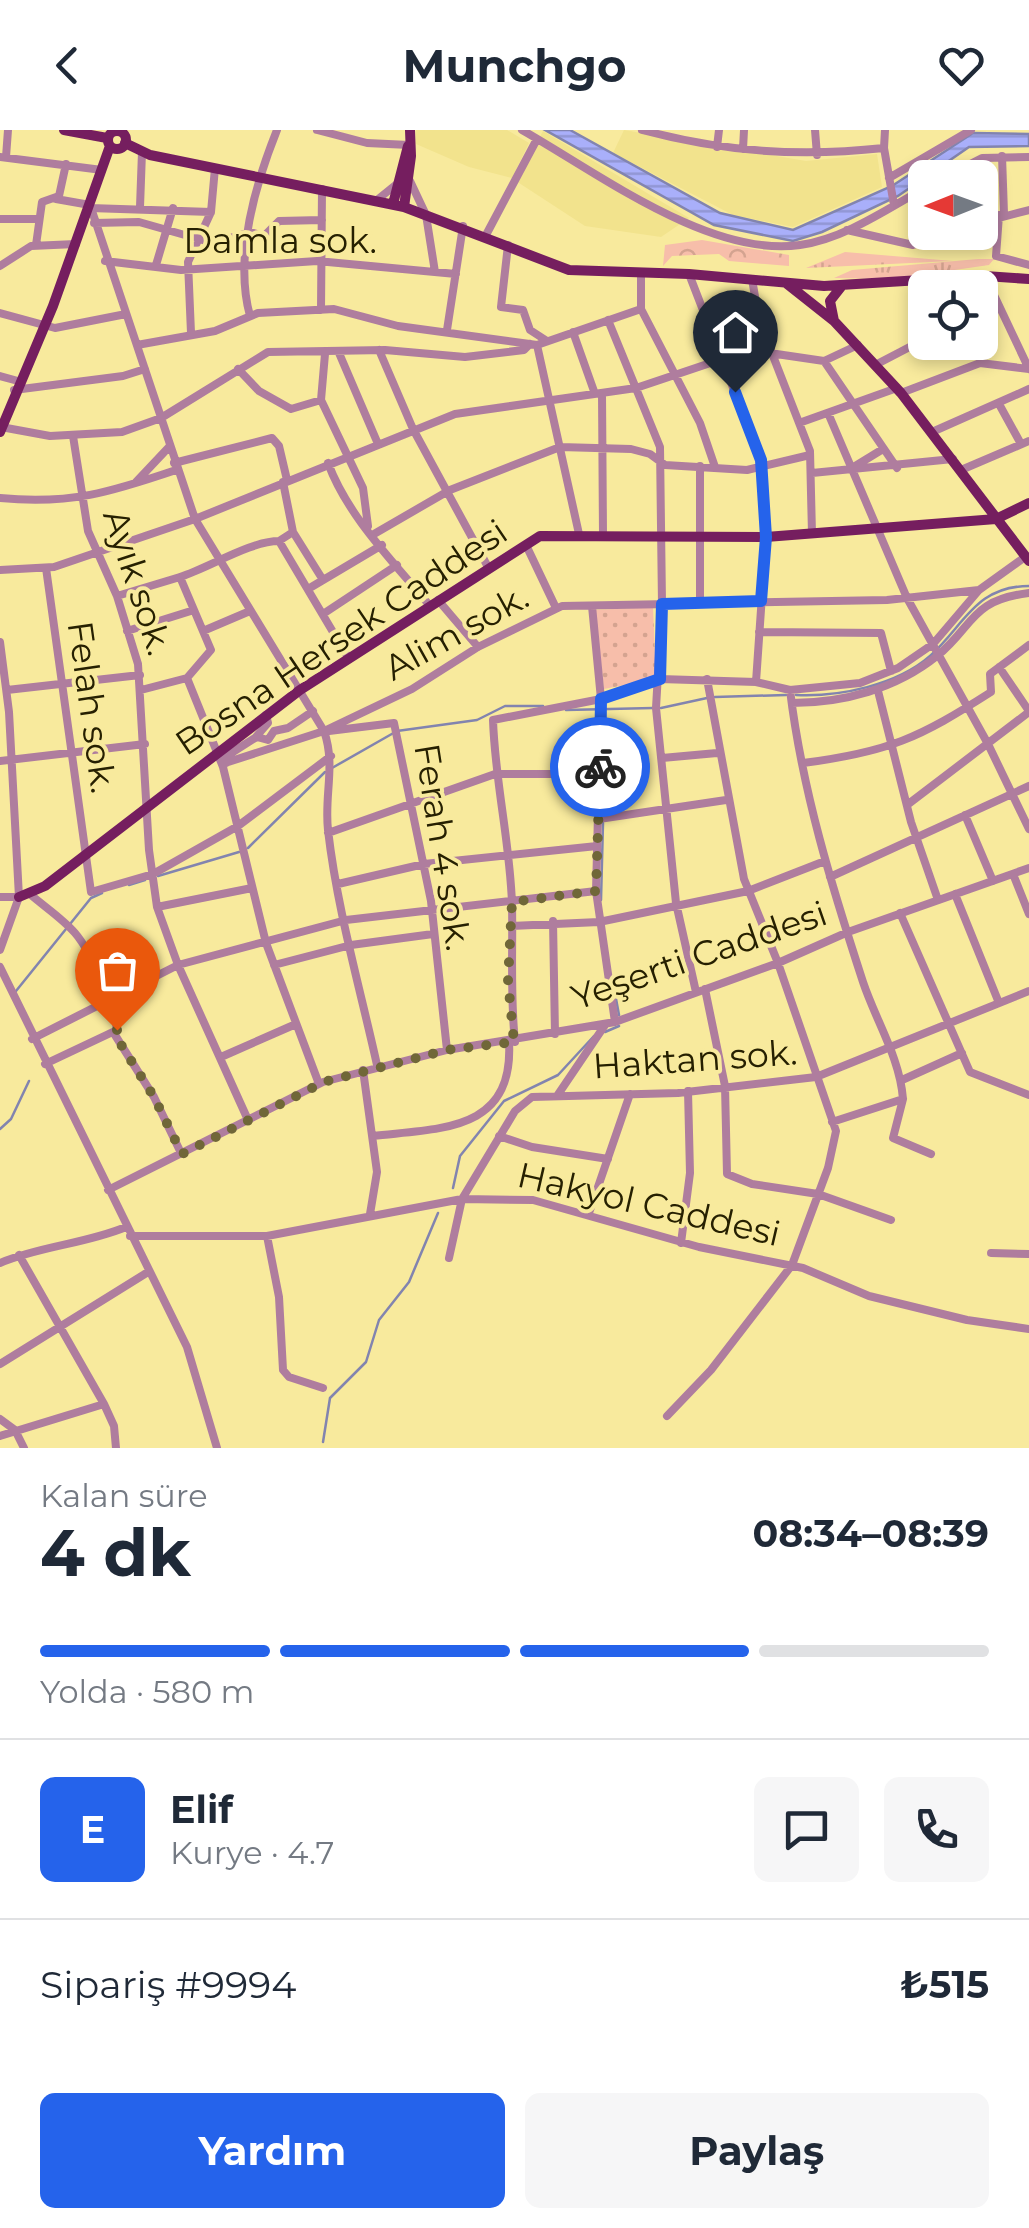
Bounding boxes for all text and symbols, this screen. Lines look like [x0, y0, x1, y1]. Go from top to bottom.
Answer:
icon: back [40, 38, 95, 93]
text: Munchgo [403, 38, 626, 93]
icon: heart [934, 38, 989, 93]
north arrow [908, 160, 998, 250]
map controls [908, 160, 998, 360]
street label: Damla sok. [183, 219, 377, 262]
button: locate [908, 270, 998, 360]
pin [693, 290, 778, 393]
icon: home [708, 305, 763, 360]
street label: Ayık sok. [94, 504, 182, 660]
street label: Bosna Hersek Caddesi [167, 510, 515, 764]
street label: Alim sok. [376, 575, 536, 689]
street label: Felah sok. [59, 618, 125, 796]
courier [550, 717, 650, 817]
icon: bike [573, 740, 628, 795]
street label: Ferah 4 sok. [405, 741, 481, 953]
street label: Yeşerti Caddesi [566, 891, 832, 1019]
pin [75, 928, 160, 1031]
icon: bag [90, 943, 145, 998]
street label: Haktan sok. [591, 1030, 799, 1088]
street label: Hakyol Caddesi [513, 1153, 785, 1255]
text: Kalan süre [40, 1476, 208, 1515]
text: 08:34–08:39 [752, 1510, 989, 1557]
text: 4 dk [40, 1513, 191, 1592]
text: Yolda · 580 m [40, 1672, 255, 1711]
button: chat [754, 1777, 859, 1882]
button: phone [884, 1777, 989, 1882]
text: Elif [170, 1786, 233, 1833]
text: E [80, 1806, 105, 1853]
text: Kurye · 4.7 [170, 1833, 334, 1872]
text: Sipariş #9994 [40, 1961, 296, 2008]
text: ₺515 [900, 1961, 989, 2008]
button: Yardım [40, 2093, 505, 2208]
button: Paylaş [525, 2093, 989, 2208]

